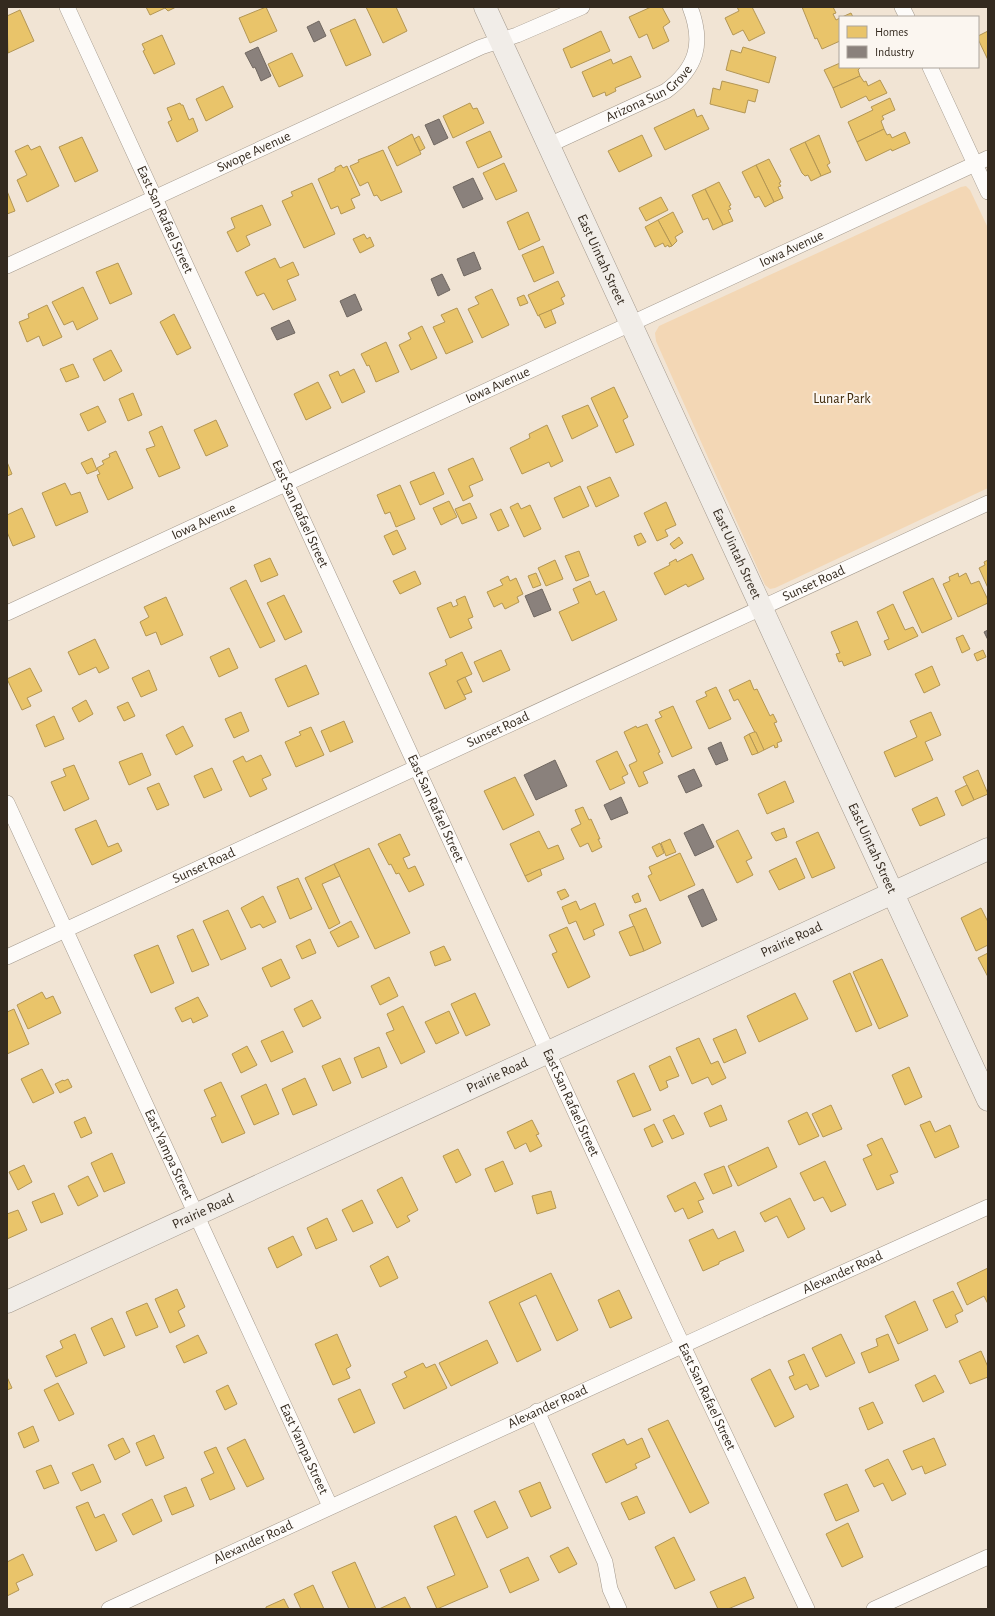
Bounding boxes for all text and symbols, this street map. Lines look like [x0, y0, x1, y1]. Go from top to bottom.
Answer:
legend [839, 16, 979, 68]
text: Homes [875, 26, 908, 38]
text: Industry [875, 46, 914, 59]
street label: Arizona Sun Grove [604, 63, 695, 125]
street label: Swope Avenue [215, 129, 293, 175]
street label: East San Rafael Street [134, 164, 196, 276]
street label: East Uintah Street [574, 212, 628, 307]
street label: Iowa Avenue [757, 228, 826, 270]
street label: Iowa Avenue [464, 364, 532, 406]
park label: Lunar Park [813, 392, 871, 406]
street label: East San Rafael Street [269, 458, 331, 570]
street label: Iowa Avenue [170, 501, 238, 543]
street label: East Uintah Street [710, 507, 764, 602]
street label: Sunset Road [780, 563, 847, 604]
street label: Sunset Road [465, 709, 531, 750]
street label: East San Rafael Street [405, 752, 466, 865]
street label: East Uintah Street [845, 801, 899, 896]
street label: Sunset Road [171, 845, 237, 886]
street label: Prairie Road [759, 920, 824, 960]
street label: East San Rafael Street [540, 1047, 602, 1159]
street label: Prairie Road [464, 1055, 530, 1096]
street label: East Yampa Street [142, 1107, 196, 1203]
street label: Prairie Road [170, 1191, 236, 1232]
street label: Alexander Road [801, 1249, 885, 1297]
street label: East San Rafael Street [676, 1341, 738, 1453]
street label: Alexander Road [506, 1383, 590, 1431]
street label: East Yampa Street [277, 1402, 331, 1497]
street label: Alexander Road [211, 1518, 295, 1567]

